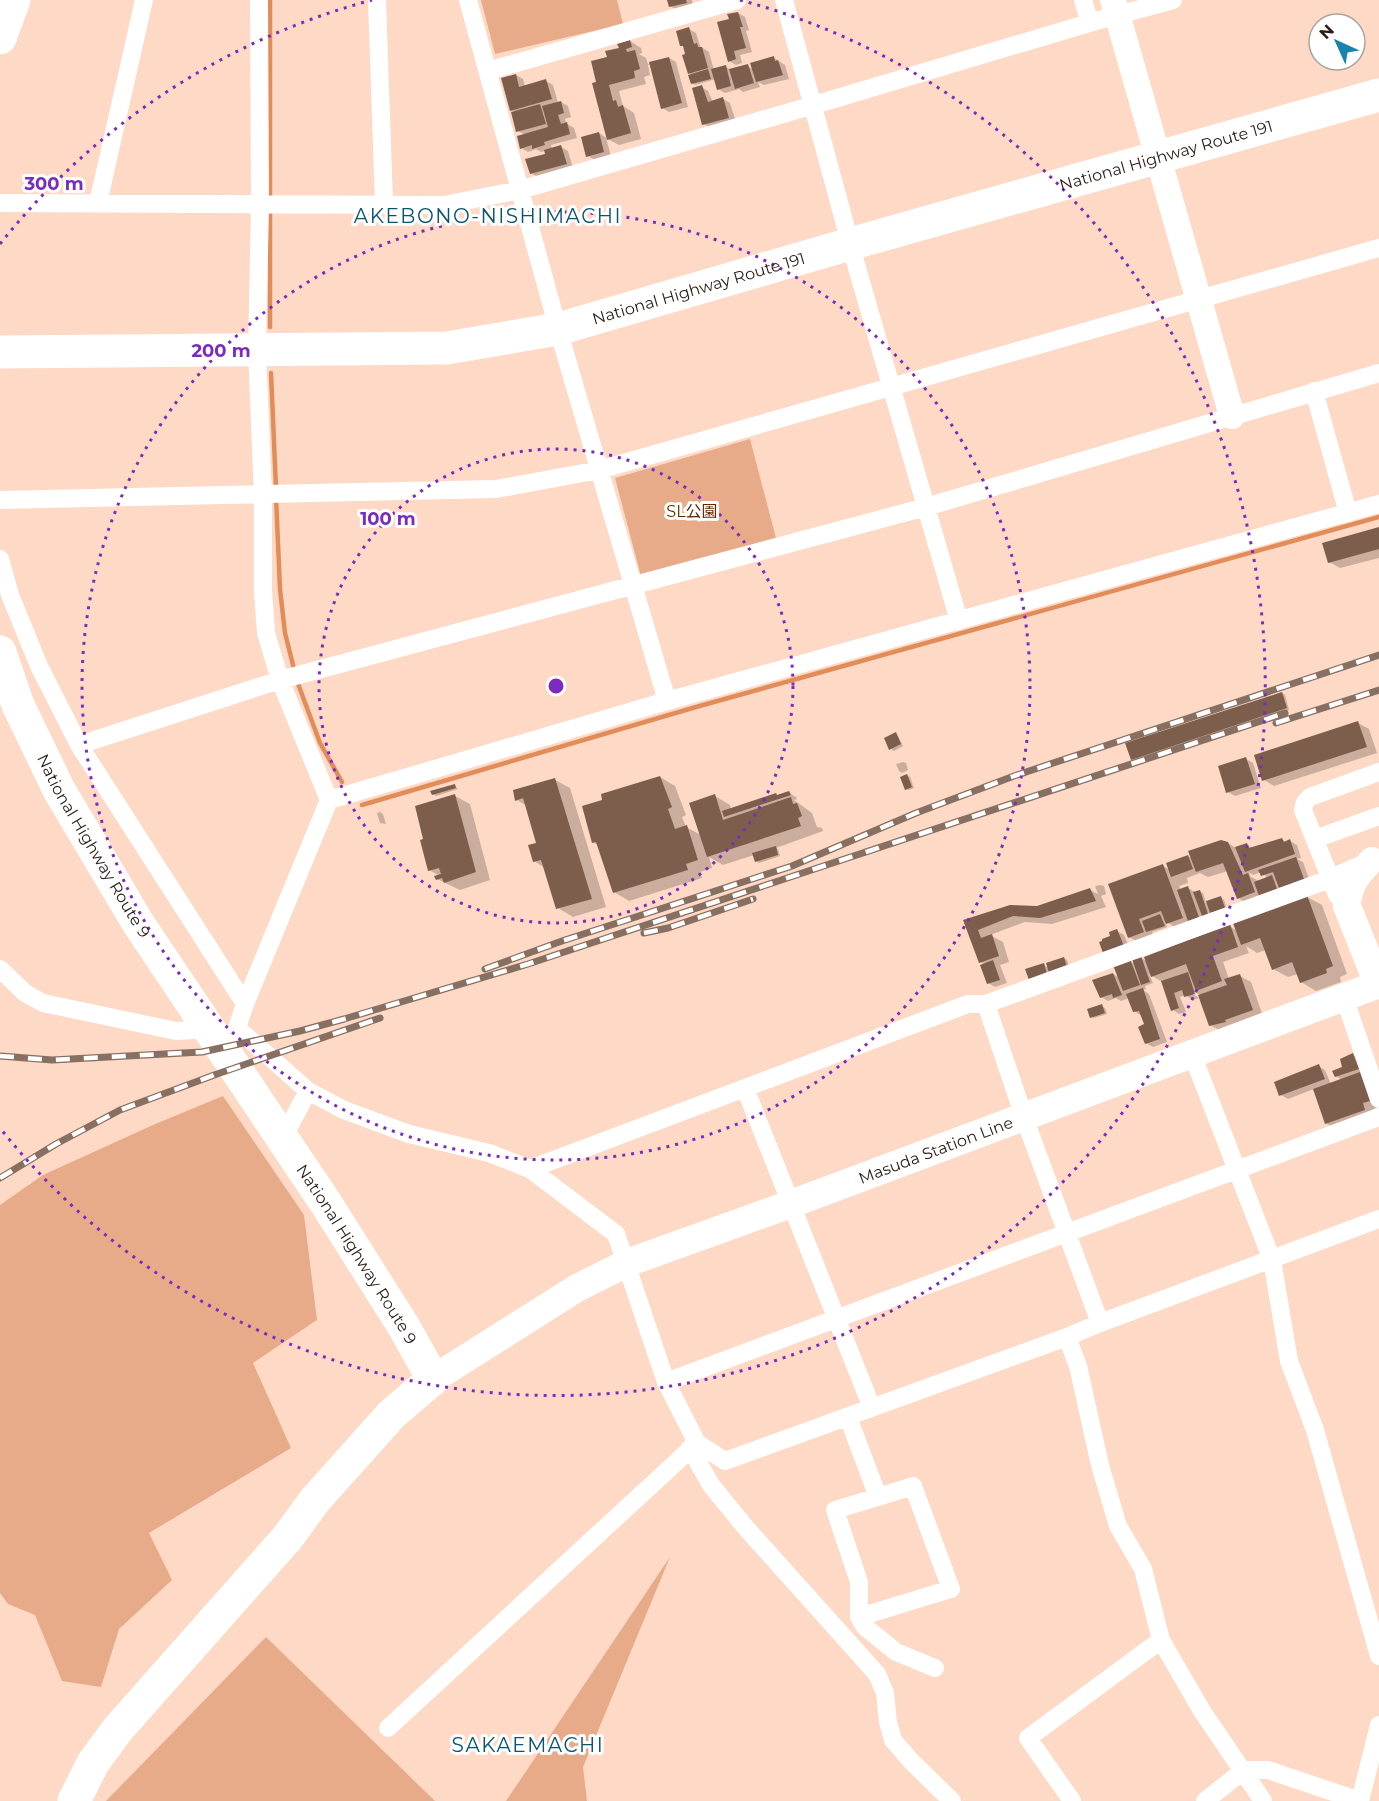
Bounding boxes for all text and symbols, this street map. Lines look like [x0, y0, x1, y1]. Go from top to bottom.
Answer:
north arrow [1307, 12, 1367, 72]
text: N [1315, 20, 1338, 43]
street label: National Highway Route 191 [1057, 116, 1275, 195]
text: 300 m [23, 173, 84, 195]
district label: AKEBONO-NISHIMACHI [354, 204, 622, 228]
street label: National Highway Route 191 [590, 249, 807, 329]
text: 200 m [191, 340, 251, 362]
park label: SL公園 [666, 502, 718, 521]
text: 100 m [360, 508, 416, 530]
centre of rings [546, 676, 566, 696]
street label: National Highway Route 9 [33, 751, 154, 941]
street label: Masuda Station Line [856, 1113, 1016, 1188]
street label: National Highway Route 9 [292, 1161, 421, 1347]
district label: SAKAEMACHI [452, 1733, 604, 1757]

